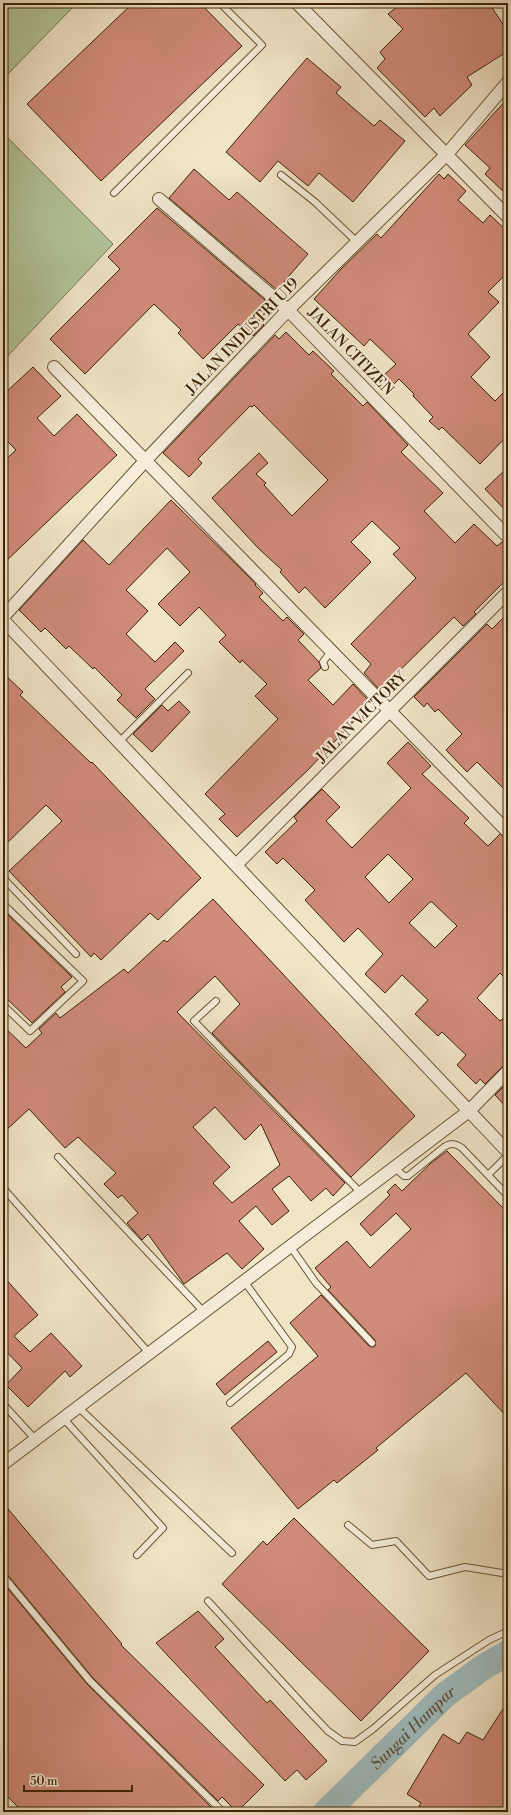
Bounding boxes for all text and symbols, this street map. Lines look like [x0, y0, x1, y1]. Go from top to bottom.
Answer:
street label: JALAN INDUSTRI U19 [181, 274, 303, 399]
street label: JALAN CITIZEN [303, 303, 397, 399]
street label: JALAN VICTORY [311, 667, 412, 767]
water label: Sungai Hampar [366, 1681, 460, 1774]
scale bar [24, 1767, 132, 1793]
text: 50 m [30, 1774, 58, 1789]

